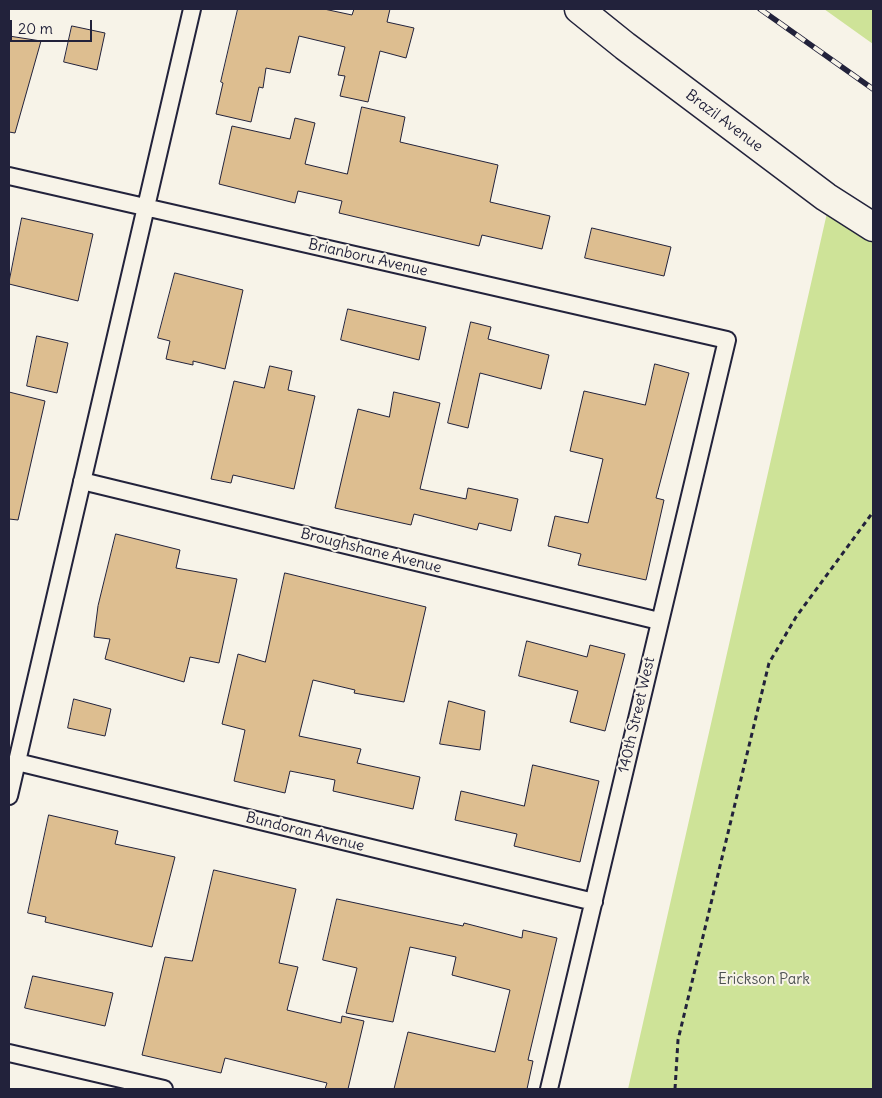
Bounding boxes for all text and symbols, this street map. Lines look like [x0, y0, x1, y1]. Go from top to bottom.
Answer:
scale bar [12, 10, 95, 42]
text: 20 m [18, 19, 53, 38]
street label: Brazil Avenue [682, 86, 766, 156]
street label: Brianboru Avenue [307, 236, 429, 280]
street label: Broughshane Avenue [299, 525, 443, 577]
street label: 140th Street West [615, 655, 659, 775]
street label: Bundoran Avenue [244, 809, 366, 855]
park label: Erickson Park [718, 971, 810, 989]

